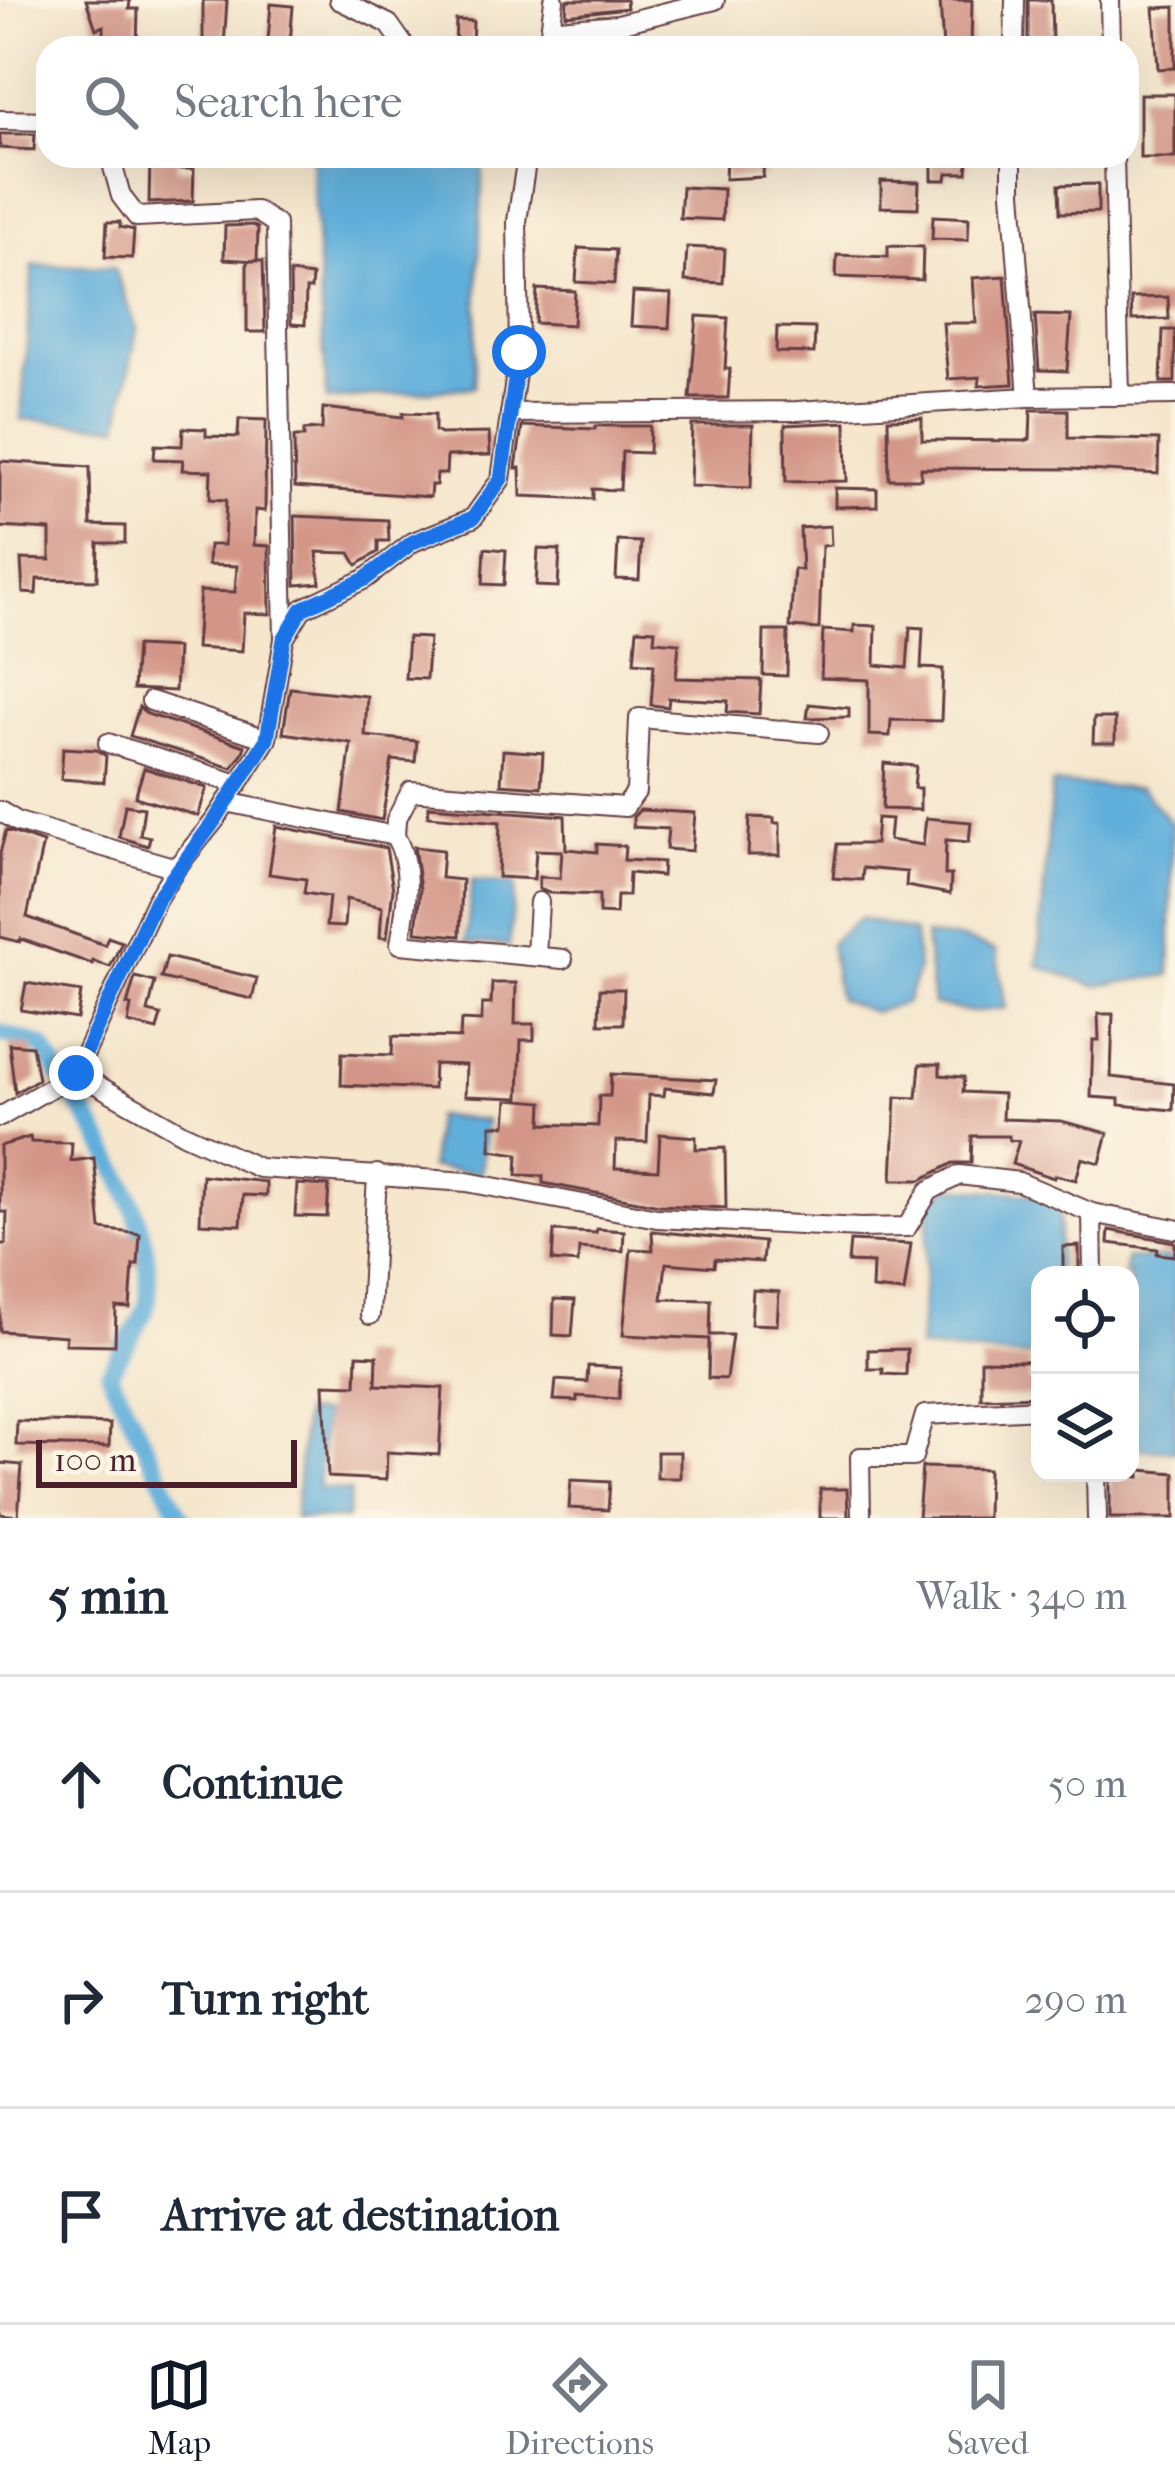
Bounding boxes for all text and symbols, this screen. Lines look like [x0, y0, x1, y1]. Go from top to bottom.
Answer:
search box [36, 36, 1139, 168]
icon: search [78, 69, 144, 135]
text: Search here [174, 76, 402, 129]
route start [492, 325, 546, 379]
route end [49, 1046, 103, 1100]
map controls [1031, 1266, 1139, 1482]
button: locate [1031, 1266, 1139, 1374]
button: layers [1031, 1374, 1139, 1482]
scale bar [36, 1434, 297, 1487]
text: 100 m [54, 1441, 137, 1480]
text: 5 min [48, 1566, 168, 1626]
text: Walk · 340 m [917, 1573, 1127, 1619]
icon: ahead [48, 1751, 114, 1817]
text: Continue [162, 1757, 343, 1810]
text: 50 m [1048, 1761, 1127, 1807]
icon: right [48, 1967, 114, 2033]
text: Turn right [162, 1973, 369, 2026]
text: 290 m [1024, 1977, 1127, 2023]
icon: arrive [48, 2183, 114, 2249]
text: Arrive at destination [162, 2189, 559, 2242]
tab: Map [146, 2352, 212, 2463]
tab: Directions [505, 2352, 654, 2463]
tab: Saved [947, 2352, 1029, 2463]

